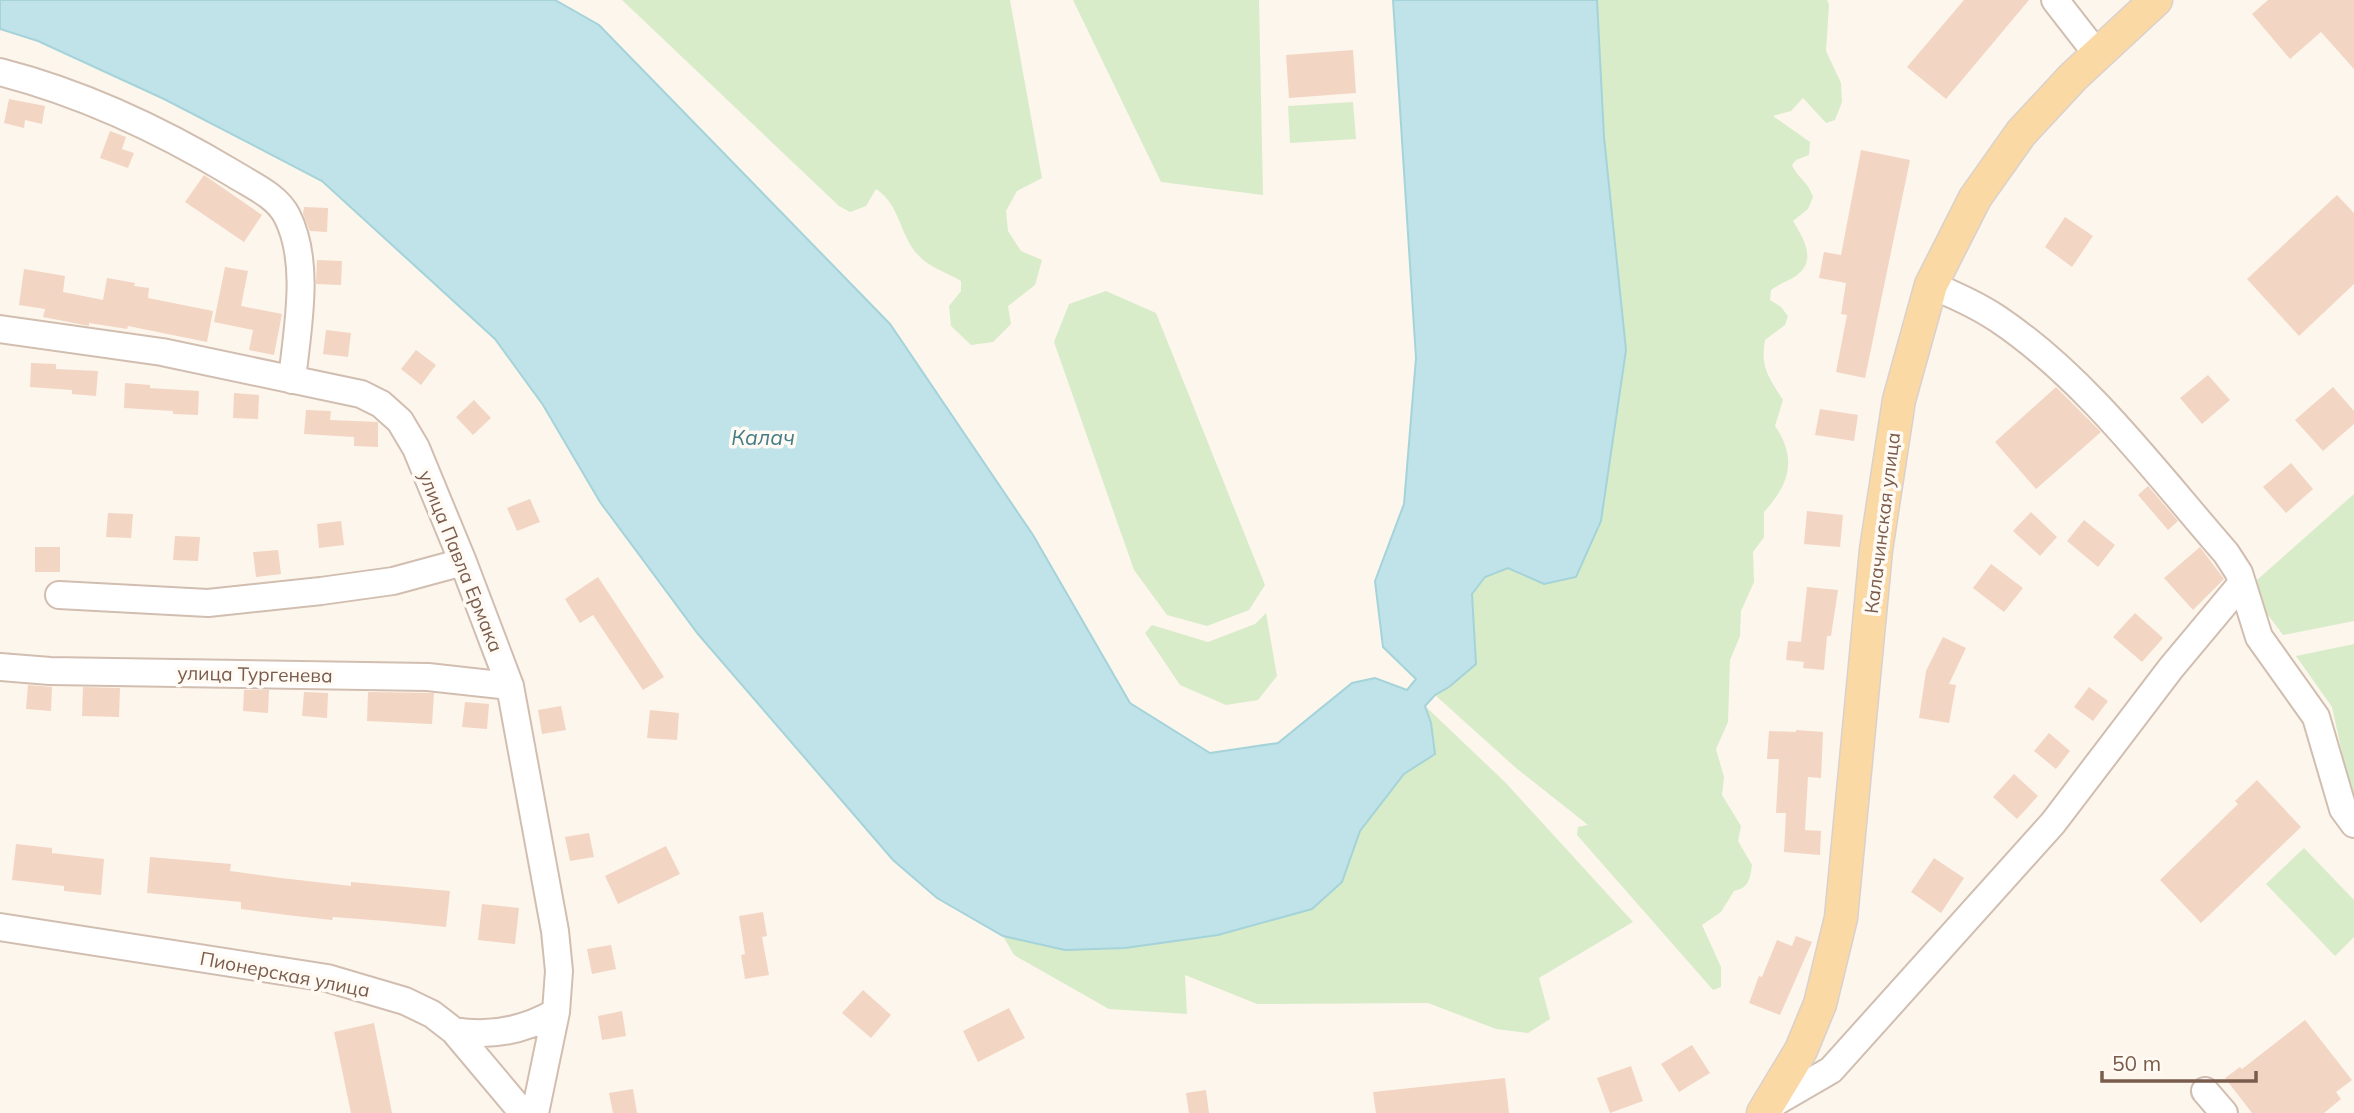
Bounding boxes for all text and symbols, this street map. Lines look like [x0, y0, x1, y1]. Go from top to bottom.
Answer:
water label: Калач [731, 424, 795, 450]
street label: Калачинская улица [1859, 431, 1905, 615]
street label: улица Павла Ермака [414, 467, 508, 655]
street label: улица Тургенева [177, 661, 333, 687]
street label: Пионерская улица [198, 946, 372, 1002]
scale bar [2102, 1040, 2256, 1084]
text: 50 m [2112, 1050, 2161, 1076]

